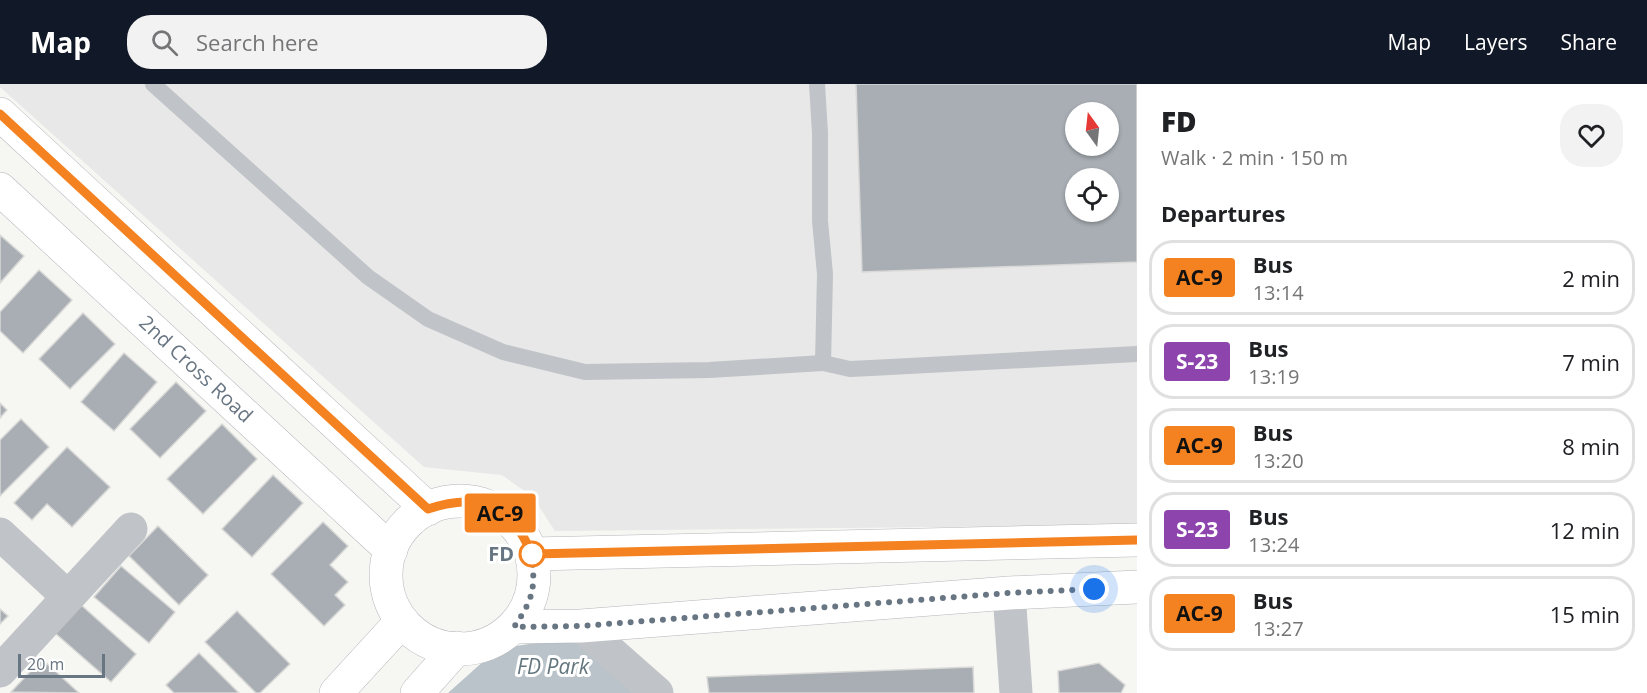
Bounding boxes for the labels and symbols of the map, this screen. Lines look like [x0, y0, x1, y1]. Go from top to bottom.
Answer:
north arrow [1065, 102, 1119, 156]
street label: 2nd Cross Road [134, 309, 259, 428]
line badge: AC-9 [458, 494, 542, 532]
place label: FD [488, 540, 514, 567]
marker: FD [519, 541, 545, 567]
your location [1079, 574, 1109, 604]
scale bar [18, 651, 105, 678]
water label: FD Park [517, 652, 590, 680]

